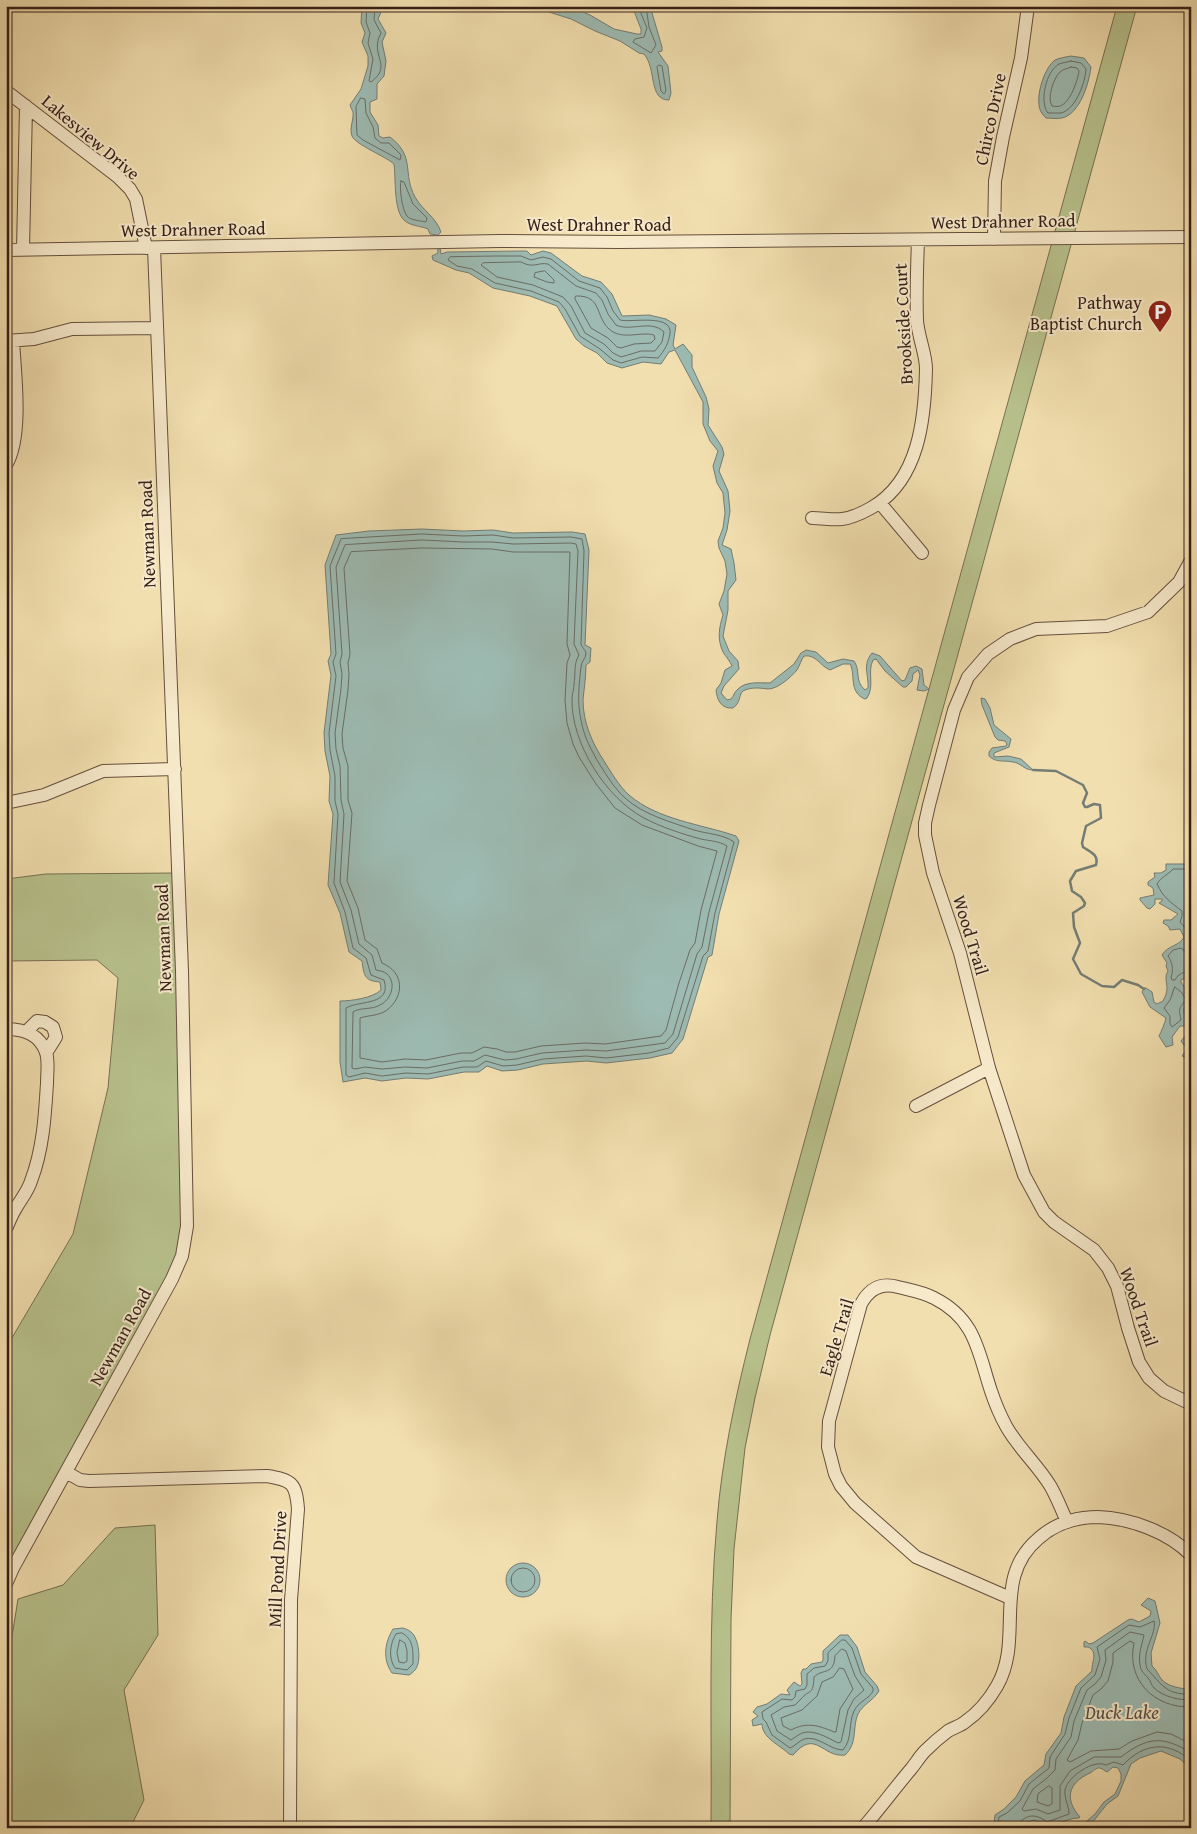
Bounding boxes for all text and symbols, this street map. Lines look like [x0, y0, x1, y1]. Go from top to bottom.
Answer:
street label: Chirco Drive [967, 70, 1013, 168]
street label: Lakesview Drive [36, 88, 146, 186]
street label: West Drahner Road [930, 206, 1076, 236]
street label: West Drahner Road [527, 211, 672, 238]
street label: West Drahner Road [120, 214, 266, 244]
street label: Brookside Court [886, 262, 920, 385]
place label: Pathway Baptist Church [1030, 289, 1142, 337]
parking icon: Pathway Baptist Church [1147, 299, 1173, 333]
street label: Newman Road [132, 479, 162, 588]
street label: Newman Road [148, 883, 178, 992]
street label: Wood Trail [946, 892, 996, 978]
street label: Wood Trail [1113, 1264, 1165, 1350]
street label: Newman Road [82, 1283, 158, 1391]
street label: Eagle Trail [811, 1295, 861, 1379]
street label: Mill Pond Drive [260, 1510, 294, 1628]
water label: Duck Lake [1084, 1698, 1159, 1726]

